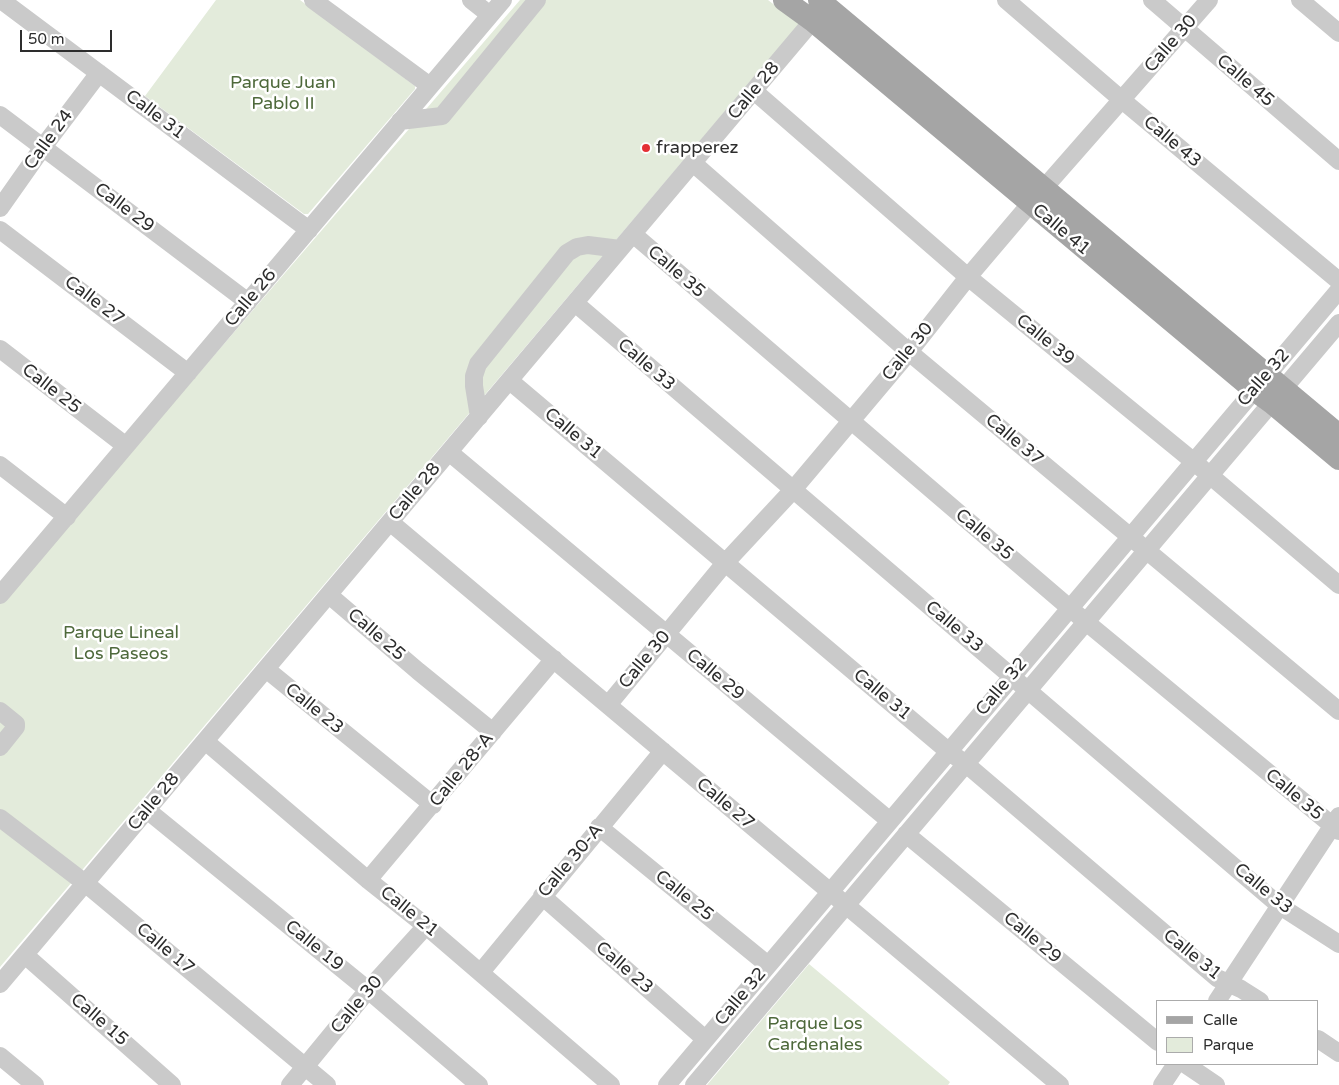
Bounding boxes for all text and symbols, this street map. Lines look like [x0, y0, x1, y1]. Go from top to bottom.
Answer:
street label: Calle 30 [1140, 11, 1202, 77]
scale bar [22, 20, 115, 52]
text: 50 m [28, 30, 65, 48]
street label: Calle 45 [1212, 50, 1278, 112]
street label: Calle 28 [724, 58, 784, 124]
park label: Parque Juan Pablo II [230, 72, 336, 115]
street label: Calle 31 [121, 86, 189, 144]
street label: Calle 24 [20, 106, 78, 174]
street label: Calle 43 [1139, 112, 1205, 172]
place label: frapperez [656, 137, 739, 159]
marker: frapperez [640, 142, 652, 154]
street label: Calle 29 [90, 179, 158, 237]
street label: Calle 41 [1028, 200, 1094, 260]
street label: Calle 35 [643, 241, 709, 303]
street label: Calle 26 [221, 265, 281, 331]
street label: Calle 27 [60, 272, 128, 330]
street label: Calle 39 [1011, 310, 1079, 370]
street label: Calle 30 [878, 318, 938, 386]
street label: Calle 33 [613, 334, 679, 396]
street label: Calle 32 [1233, 345, 1295, 411]
street label: Calle 25 [17, 359, 85, 419]
street label: Calle 31 [540, 404, 606, 464]
street label: Calle 37 [981, 410, 1047, 470]
street label: Calle 28 [385, 459, 445, 525]
street label: Calle 35 [951, 505, 1017, 565]
street label: Calle 33 [921, 597, 987, 657]
street label: Calle 25 [343, 604, 409, 666]
park label: Parque Lineal Los Paseos [63, 622, 179, 664]
street label: Calle 30 [615, 627, 675, 693]
street label: Calle 29 [682, 645, 748, 705]
street label: Calle 32 [972, 654, 1032, 720]
street label: Calle 31 [849, 665, 915, 725]
street label: Calle 23 [280, 679, 348, 739]
street label: Calle 28-A [425, 728, 499, 812]
street label: Calle 35 [1261, 765, 1327, 825]
street label: Calle 28 [124, 769, 184, 835]
street label: Calle 27 [692, 774, 758, 834]
street label: Calle 30-A [534, 820, 608, 902]
street label: Calle 33 [1229, 859, 1297, 919]
street label: Calle 25 [650, 866, 718, 926]
street label: Calle 21 [375, 882, 443, 942]
street label: Calle 29 [999, 908, 1065, 968]
street label: Calle 19 [280, 916, 348, 976]
street label: Calle 17 [132, 919, 198, 979]
street label: Calle 31 [1158, 925, 1226, 985]
street label: Calle 23 [591, 937, 657, 999]
street label: Calle 32 [711, 964, 771, 1030]
street label: Calle 30 [327, 972, 387, 1038]
street label: Calle 15 [66, 989, 132, 1051]
legend [1156, 1000, 1319, 1065]
text: Calle [1203, 1011, 1238, 1029]
park label: Parque Los Cardenales [767, 1013, 863, 1056]
text: Parque [1203, 1036, 1254, 1054]

